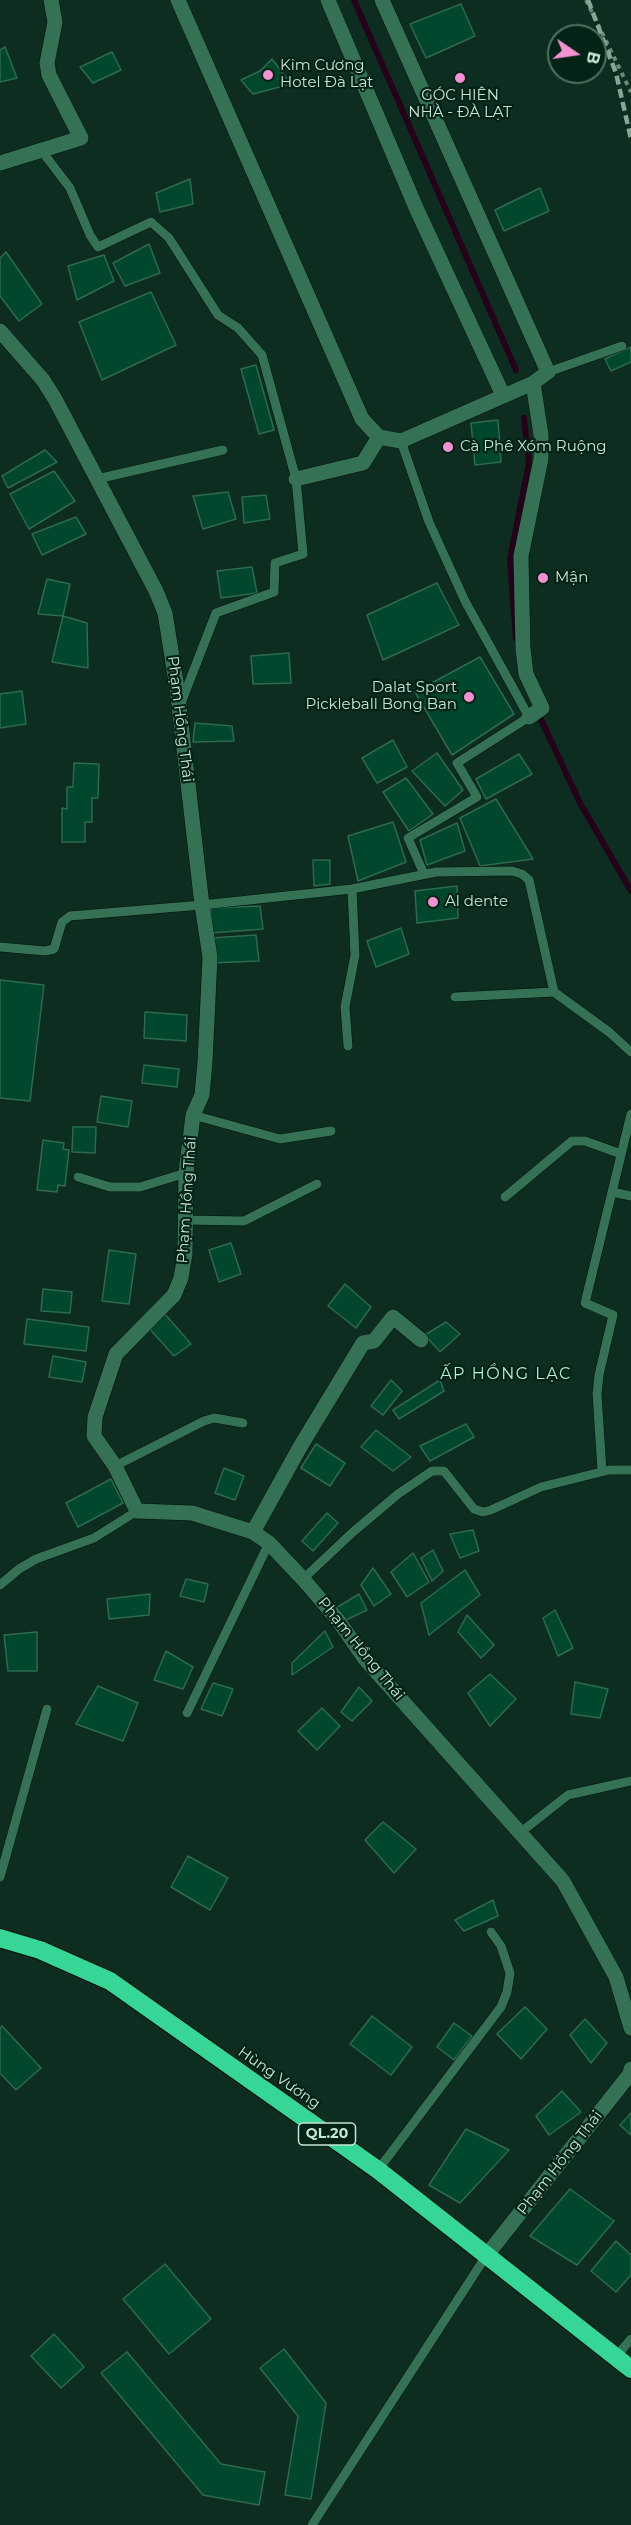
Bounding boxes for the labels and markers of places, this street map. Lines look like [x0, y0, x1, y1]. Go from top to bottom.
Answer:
place label: Kim Cương Hotel Đà Lạt [280, 57, 373, 92]
marker: Kim Cương Hotel Đà Lạt [261, 68, 275, 82]
marker: GÓC HIÊN NHÀ - ĐÀ LẠT [453, 71, 467, 85]
place label: GÓC HIÊN NHÀ - ĐÀ LẠT [408, 87, 512, 122]
place label: Cà Phê Xóm Ruộng [460, 438, 607, 456]
marker: Cà Phê Xóm Ruộng [441, 440, 455, 454]
place label: Mận [555, 569, 588, 587]
marker: Mận [536, 571, 550, 585]
place label: Dalat Sport Pickleball Bong Ban [305, 679, 457, 714]
marker: Dalat Sport Pickleball Bong Ban [462, 690, 476, 704]
place label: Al dente [445, 893, 508, 911]
marker: Al dente [426, 895, 440, 909]

